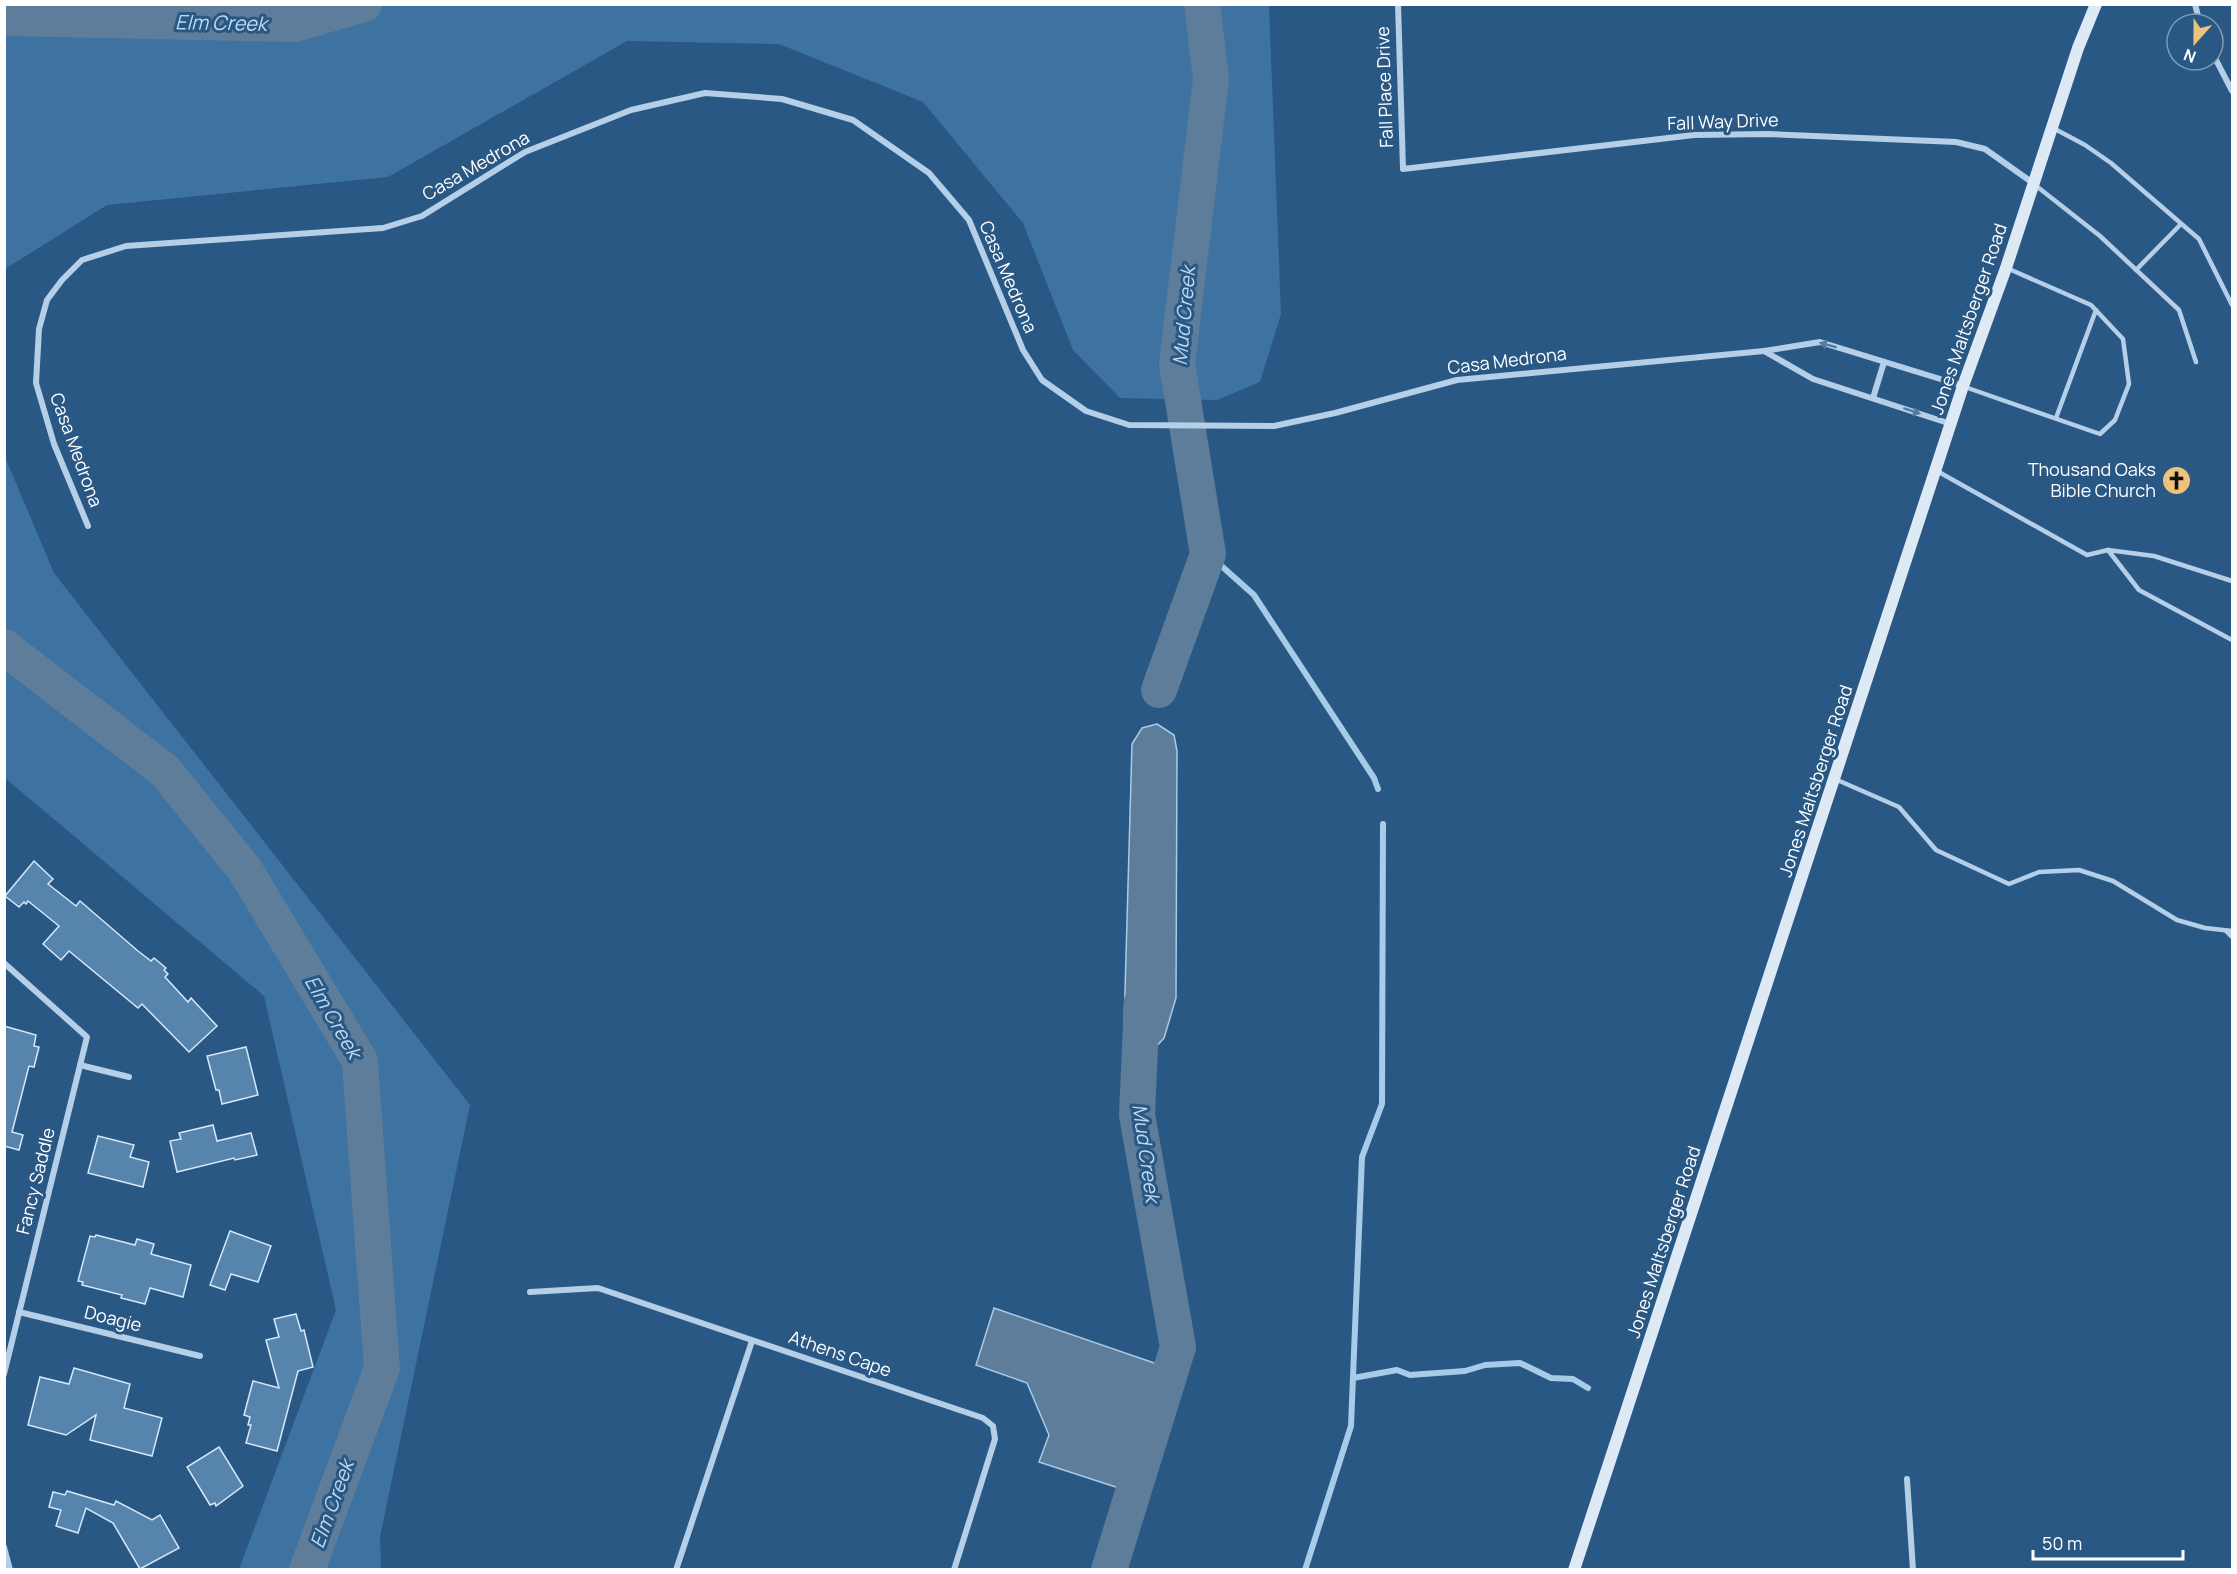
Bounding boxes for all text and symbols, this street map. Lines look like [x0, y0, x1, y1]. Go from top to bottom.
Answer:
water label: Elm Creek [175, 8, 270, 37]
north arrow [2165, 12, 2225, 72]
street label: Fall Place Drive [1370, 26, 1398, 148]
text: N [2180, 44, 2199, 68]
street label: Fall Way Drive [1667, 107, 1779, 135]
street label: Casa Medrona [418, 125, 533, 205]
street label: Casa Medrona [974, 217, 1043, 336]
street label: Jones Maltsberger Road [1924, 220, 2012, 417]
water label: Mud Creek [1166, 262, 1202, 367]
one-way arrow [1819, 340, 1837, 349]
street label: Casa Medrona [1446, 341, 1568, 379]
street label: Casa Medrona [45, 389, 109, 510]
one-way arrow [1903, 407, 1921, 417]
place label: Thousand Oaks Bible Church [2028, 457, 2156, 502]
church icon: Thousand Oaks Bible Church [2161, 464, 2193, 496]
street label: Jones Maltsberger Road [1773, 682, 1857, 880]
water label: Elm Creek [299, 970, 370, 1066]
water label: Mud Creek [1126, 1102, 1167, 1207]
street label: Fancy Saddle [10, 1125, 60, 1237]
street label: Jones Maltsberger Road [1621, 1143, 1705, 1341]
street label: Doagie [82, 1299, 144, 1337]
street label: Athens Cape [786, 1324, 895, 1382]
water label: Elm Creek [303, 1453, 361, 1552]
scale bar [2033, 1523, 2183, 1561]
text: 50 m [2042, 1531, 2082, 1555]

